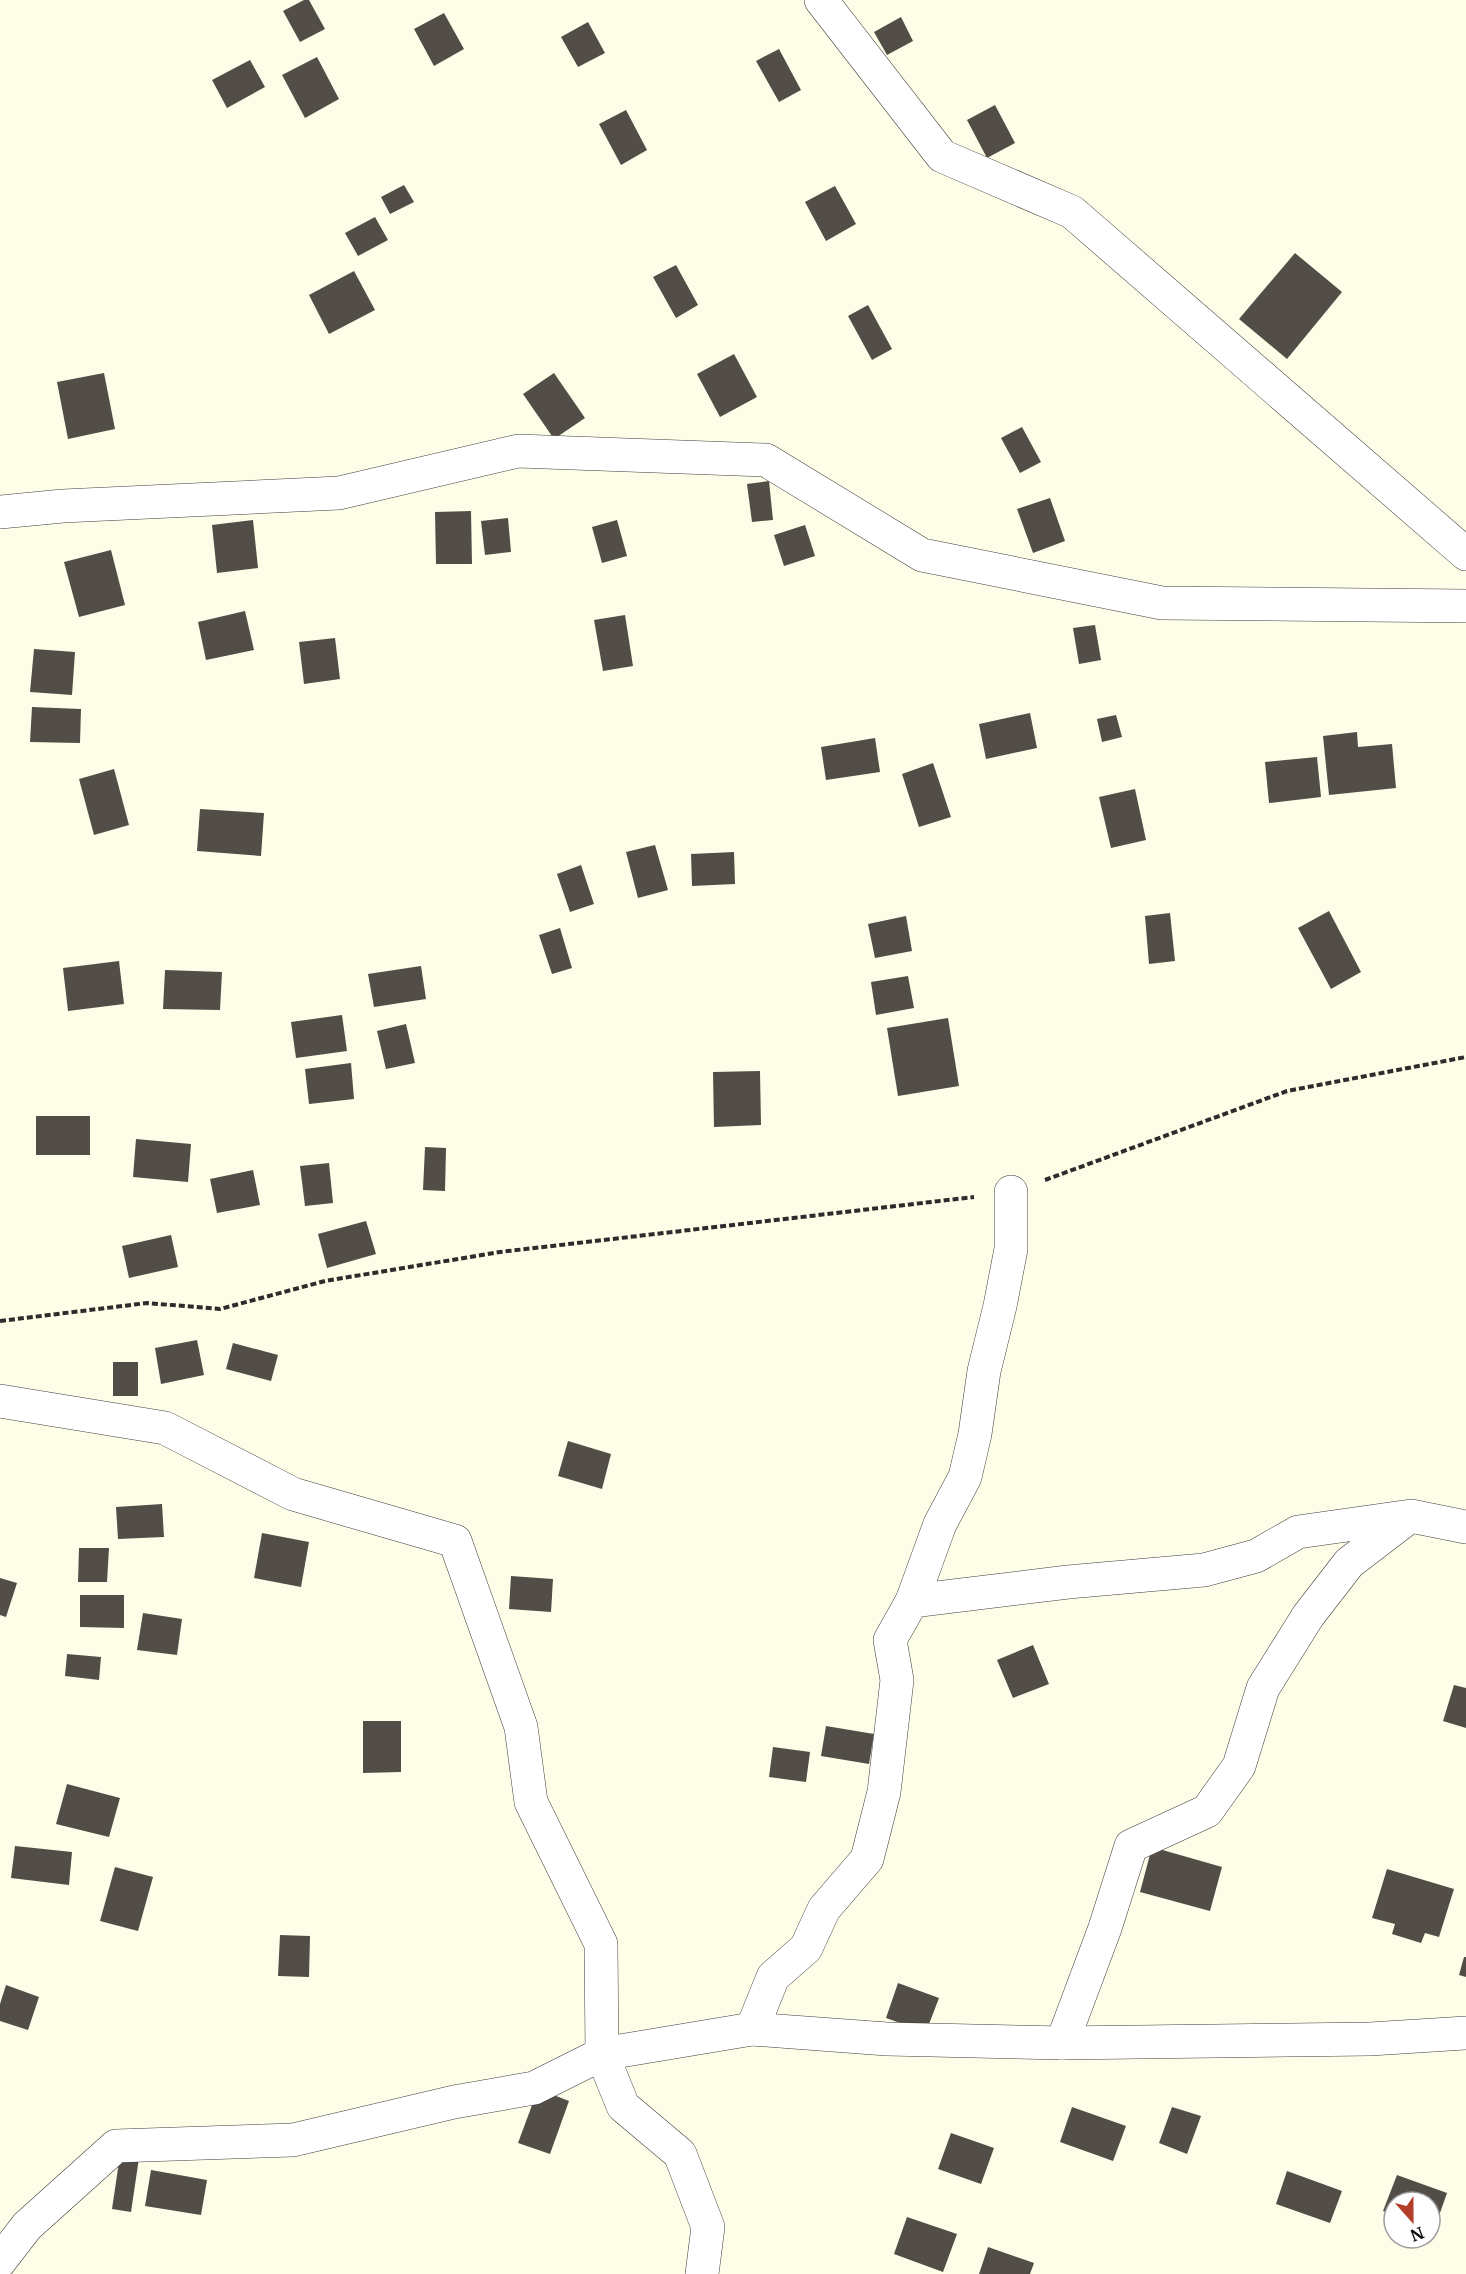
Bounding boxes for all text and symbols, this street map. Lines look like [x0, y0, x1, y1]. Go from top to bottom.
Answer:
north arrow [1382, 2190, 1442, 2250]
text: N [1408, 2222, 1427, 2246]

